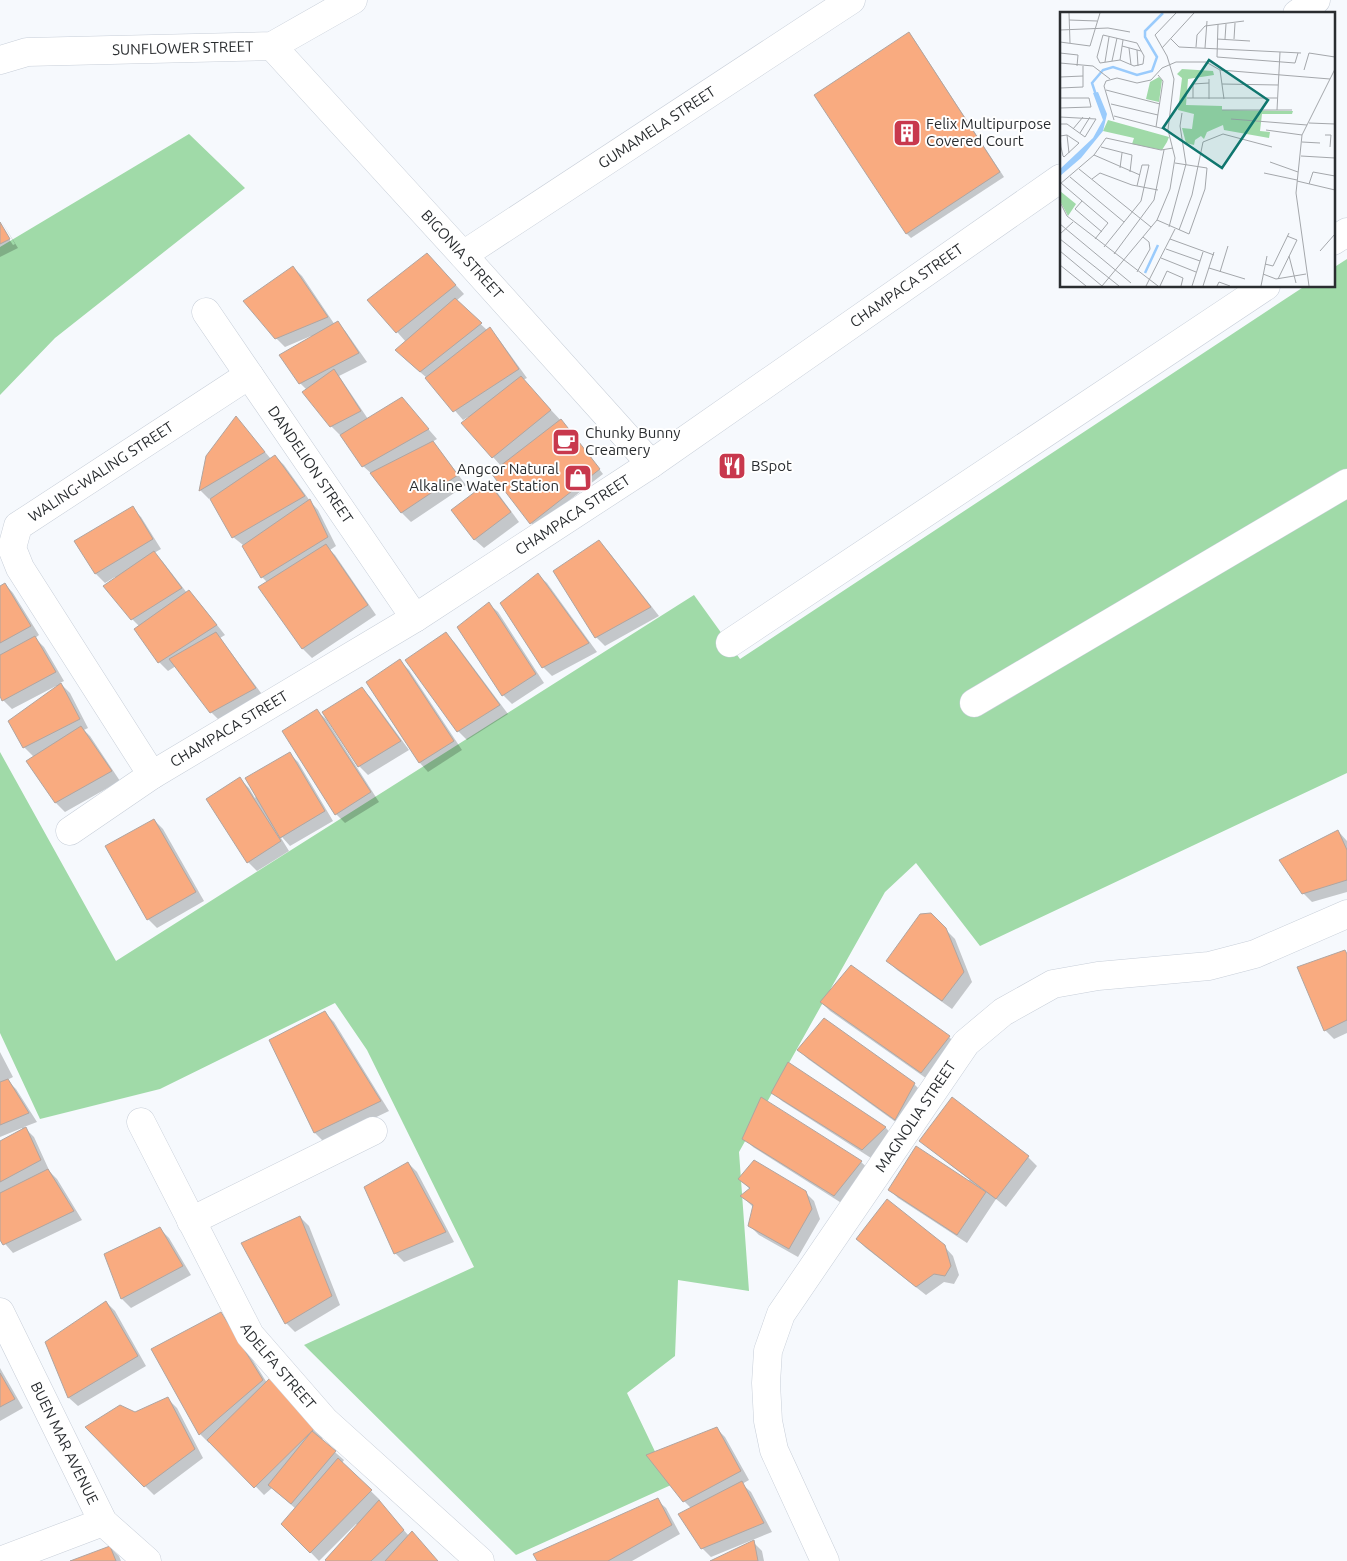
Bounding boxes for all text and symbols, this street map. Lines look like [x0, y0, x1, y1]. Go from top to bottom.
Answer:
inset map [1060, 12, 1334, 288]
street label: SUNFLOWER STREET [112, 37, 254, 58]
street label: GUMAMELA STREET [595, 82, 719, 172]
place label: Felix Multipurpose Covered Court [926, 115, 1051, 149]
building icon: Felix Multipurpose Covered Court [892, 118, 922, 148]
street label: BIGONIA STREET [418, 206, 507, 302]
street label: CHAMPACA STREET [846, 240, 967, 331]
street label: DANDELION STREET [265, 403, 357, 527]
street label: WALING-WALING STREET [25, 417, 177, 525]
place label: Chunky Bunny Creamery [585, 424, 681, 458]
cafe icon: Chunky Bunny Creamery [551, 427, 581, 457]
restaurant icon: BSpot [717, 451, 747, 481]
place label: BSpot [751, 457, 792, 474]
place label: Angcor Natural Alkaline Water Station [409, 460, 559, 494]
shop icon: Angcor Natural Alkaline Water Station [563, 463, 593, 493]
street label: CHAMPACA STREET [512, 471, 634, 558]
street label: CHAMPACA STREET [167, 687, 291, 770]
street label: MAGNOLIA STREET [871, 1057, 959, 1175]
street label: ADELFA STREET [237, 1320, 320, 1413]
street label: BUEN MAR AVENUE [28, 1379, 102, 1507]

